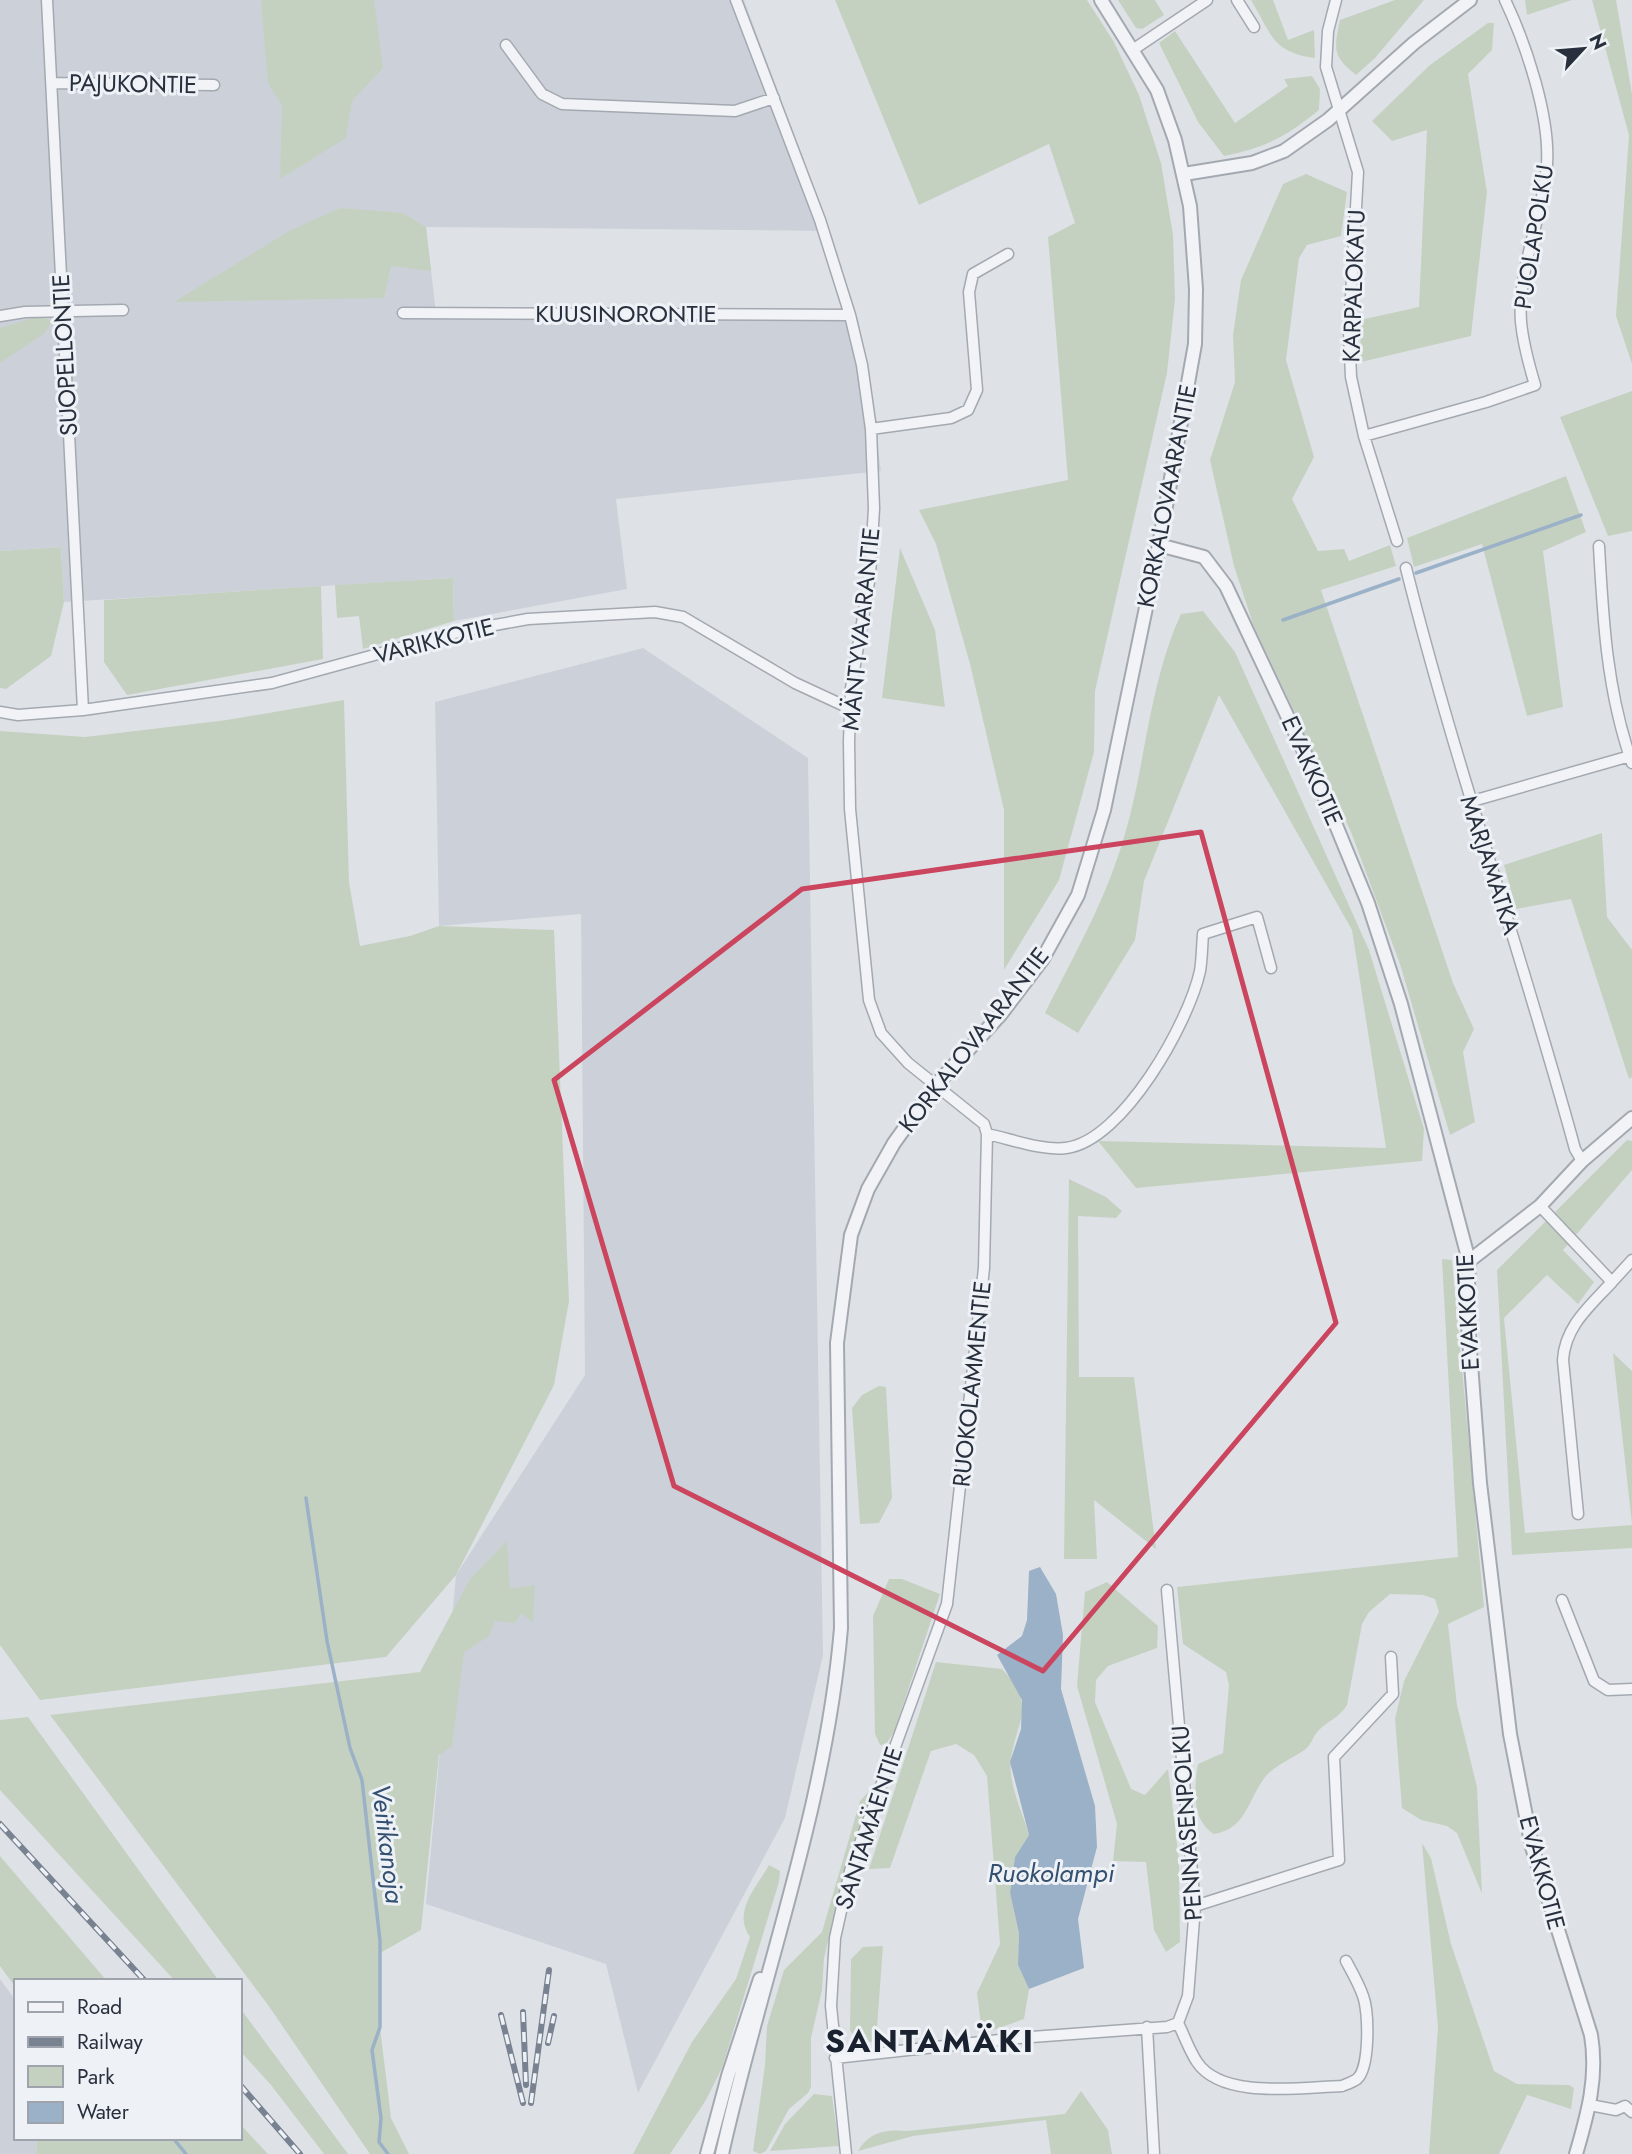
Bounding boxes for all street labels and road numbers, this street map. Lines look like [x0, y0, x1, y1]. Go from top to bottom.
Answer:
street label: PAJUKONTIE [69, 65, 197, 102]
street label: PUOLAPOLKU [1505, 162, 1562, 312]
street label: KARPALOKATU [1333, 209, 1374, 363]
street label: SUOPELLONTIE [43, 273, 86, 437]
street label: KUUSINORONTIE [535, 296, 717, 331]
street label: KORKALOVAARANTIE [1128, 381, 1205, 610]
street label: MÄNTYVAARANTIE [832, 526, 889, 732]
street label: VARIKKOTIE [370, 609, 498, 672]
street label: EVAKKOTIE [1273, 710, 1352, 831]
street label: MARJAMATKA [1452, 791, 1529, 939]
street label: KORKALOVAARANTIE [890, 940, 1057, 1140]
street label: EVAKKOTIE [1447, 1253, 1488, 1371]
street label: RUOKOLAMMENTIE [943, 1279, 1000, 1489]
street label: PENNASENPOLKU [1162, 1724, 1211, 1922]
street label: SANTAMÄENTIE [826, 1742, 911, 1914]
street label: EVAKKOTIE [1510, 1812, 1575, 1934]

